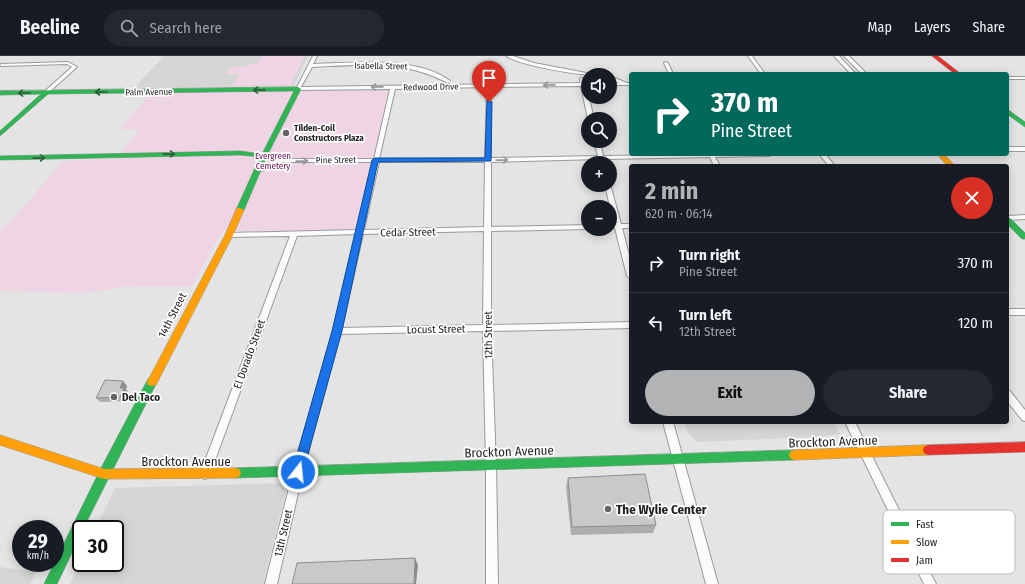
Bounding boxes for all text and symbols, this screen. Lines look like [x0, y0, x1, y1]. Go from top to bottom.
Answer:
search box [104, 10, 384, 46]
text: Beeline [20, 16, 80, 39]
icon: search [118, 17, 140, 39]
text: Search here [150, 19, 222, 37]
text: Map [868, 19, 892, 36]
text: Layers [914, 19, 950, 36]
text: Share [972, 19, 1005, 36]
street label: Isabella Street [354, 61, 408, 71]
pin [472, 61, 506, 102]
icon: arrive [478, 67, 500, 89]
map controls [581, 68, 617, 236]
button: sound [581, 68, 617, 104]
one-way arrow [543, 81, 556, 89]
street label: Redwood Drive [403, 82, 459, 92]
one-way arrow [371, 83, 384, 91]
one-way arrow [253, 86, 266, 93]
text: 370 m [711, 86, 778, 119]
street label: Palm Avenue [125, 87, 173, 97]
one-way arrow [95, 88, 108, 96]
icon: right [645, 88, 697, 140]
one-way arrow [18, 89, 31, 96]
button: search [581, 112, 617, 148]
text: Pine Street [711, 120, 792, 142]
place label: Tilden-Coil Constructors Plaza [294, 123, 364, 143]
marker: Tilden-Coil Constructors Plaza [281, 128, 291, 138]
one-way arrow [162, 151, 175, 158]
park label: Evergreen Cemetery [255, 151, 291, 171]
one-way arrow [32, 154, 45, 161]
street label: Pine Street [316, 155, 356, 165]
one-way arrow [495, 156, 508, 163]
button: + [581, 156, 617, 192]
one-way arrow [295, 157, 308, 165]
text: 2 min [645, 177, 698, 205]
button: close [951, 177, 993, 219]
button: − [581, 200, 617, 236]
text: 620 m · 06:14 [645, 206, 713, 221]
street label: Cedar Street [380, 226, 436, 239]
text: Turn right [679, 246, 740, 264]
icon: right [645, 252, 667, 274]
text: 370 m [958, 254, 993, 272]
text: Pine Street [679, 264, 737, 279]
street label: 14th Street [156, 290, 189, 340]
text: Turn left [679, 306, 732, 324]
street label: 12th Street [482, 310, 495, 359]
icon: left [645, 312, 667, 334]
text: 120 m [958, 314, 993, 332]
street label: El Dorado Street [231, 317, 268, 391]
street label: Locust Street [407, 322, 466, 337]
text: 12th Street [679, 324, 736, 339]
button: Exit [645, 370, 815, 416]
button: Share [823, 370, 993, 416]
place label: Del Taco [122, 391, 160, 404]
marker: Del Taco [109, 392, 119, 402]
street label: Brockton Avenue [788, 432, 878, 451]
street label: Brockton Avenue [464, 442, 554, 461]
position arrow [277, 451, 319, 493]
street label: Brockton Avenue [141, 454, 231, 469]
place label: The Wylie Center [616, 502, 707, 517]
marker: The Wylie Center [603, 504, 613, 514]
street label: 13th Street [272, 508, 295, 558]
legend [883, 510, 1015, 574]
text: Fast [916, 518, 934, 531]
speed limit sign: 30 [72, 520, 124, 572]
text: 29 [28, 529, 48, 553]
text: Slow [916, 536, 937, 549]
text: km/h [27, 550, 49, 562]
text: Jam [916, 554, 933, 567]

